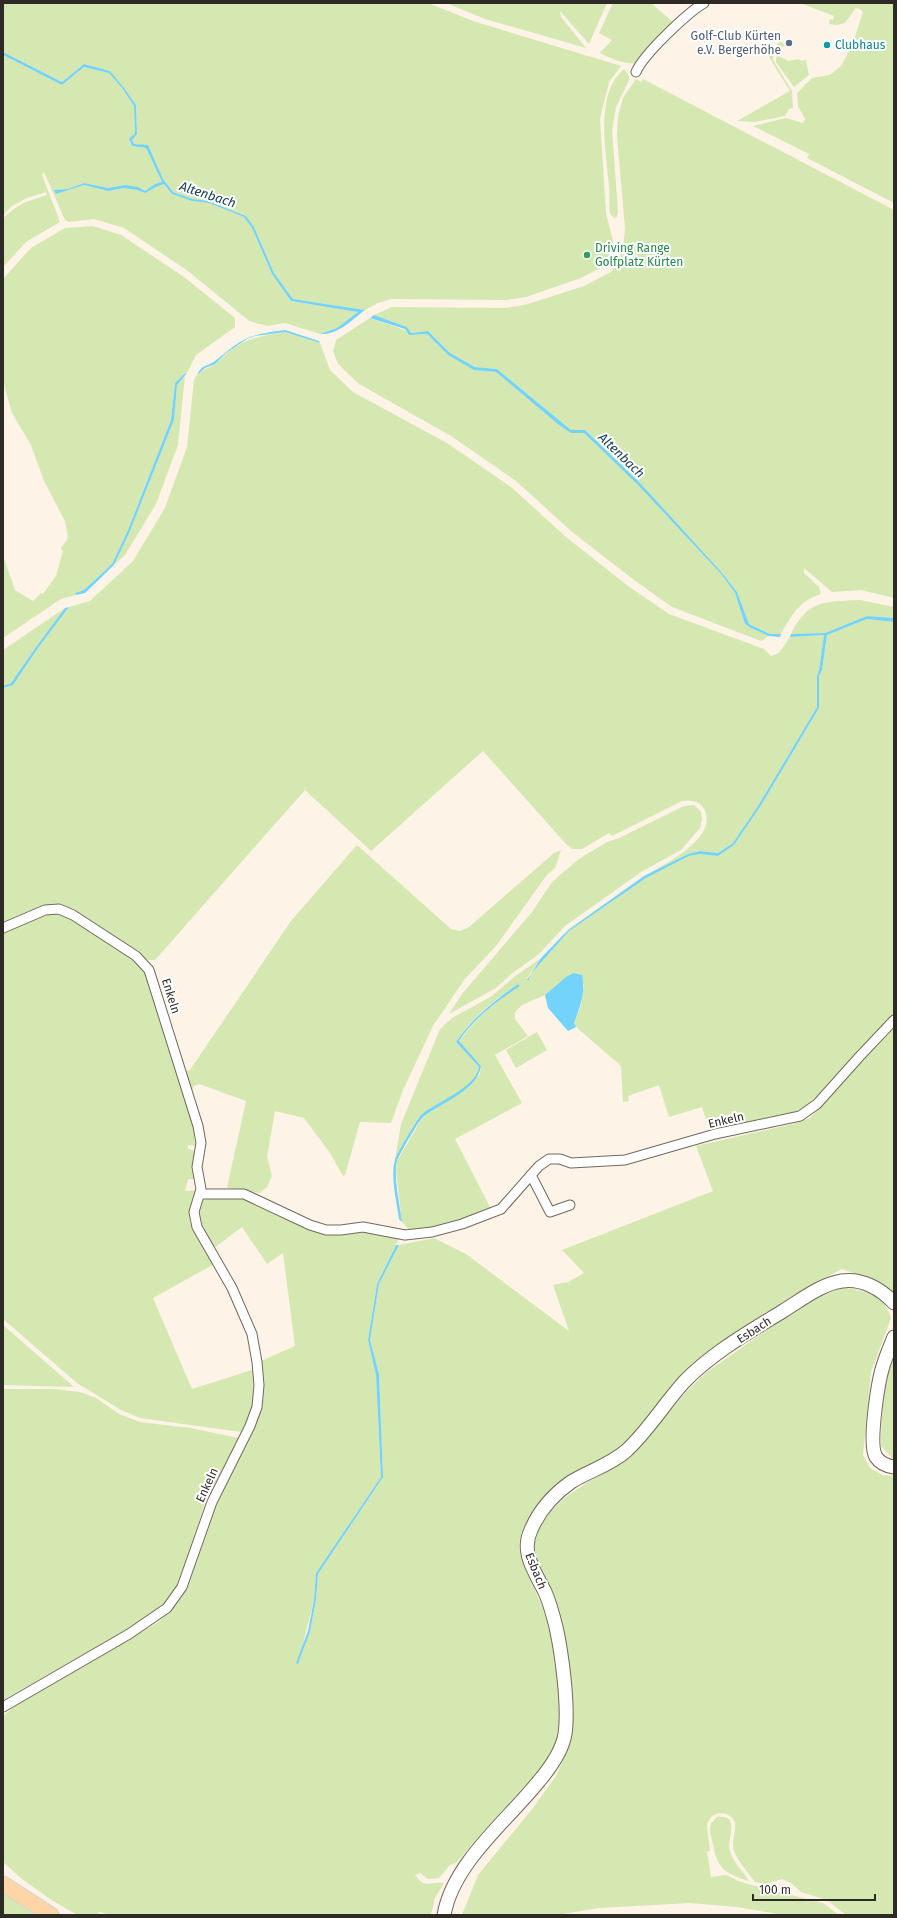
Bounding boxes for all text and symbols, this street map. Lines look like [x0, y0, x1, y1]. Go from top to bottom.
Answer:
place label: Golf-Club Kürten e.V. Bergerhöhe [691, 29, 781, 57]
marker: Golf-Club Kürten e.V. Bergerhöhe [784, 38, 794, 48]
place label: Clubhaus [835, 38, 886, 52]
marker: Clubhaus [822, 40, 832, 50]
water label: Altenbach [177, 178, 238, 211]
place label: Driving Range Golfplatz Kürten [595, 241, 683, 269]
marker: Driving Range Golfplatz Kürten [582, 250, 592, 260]
water label: Altenbach [595, 429, 648, 481]
street label: Enkeln [159, 977, 183, 1015]
street label: Enkeln [707, 1109, 745, 1131]
street label: Esbach [734, 1314, 774, 1346]
street label: Enkeln [193, 1466, 221, 1504]
street label: Esbach [522, 1551, 550, 1591]
scale bar [753, 1876, 875, 1902]
text: 100 m [759, 1883, 791, 1897]

